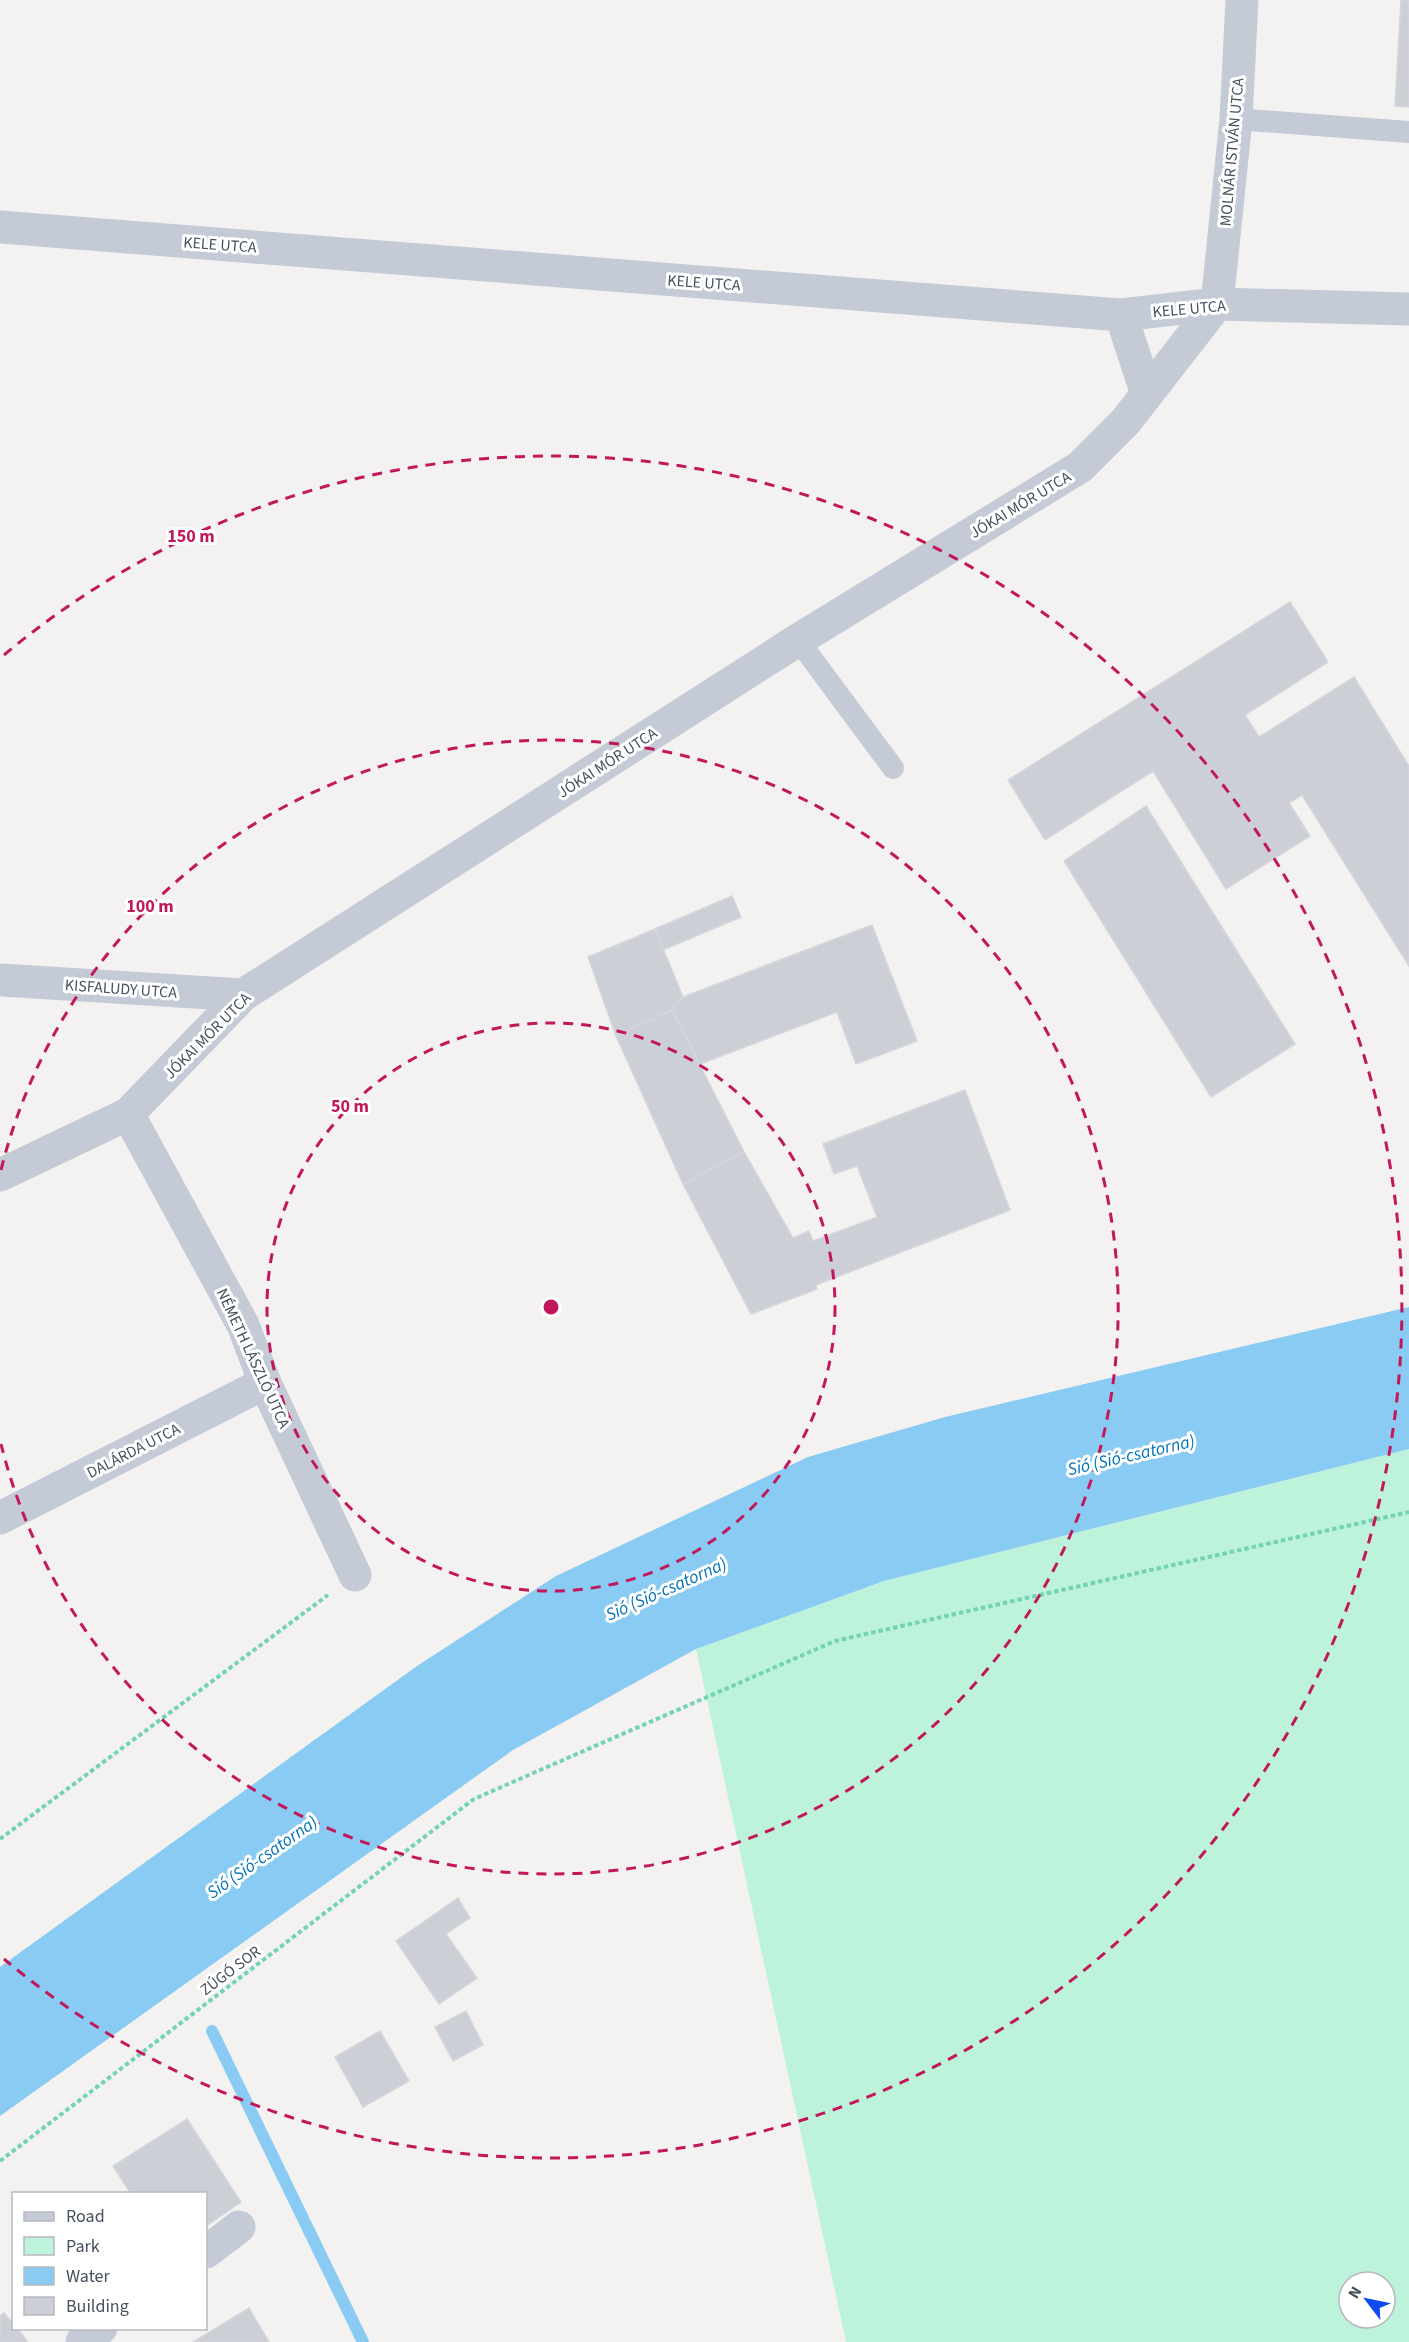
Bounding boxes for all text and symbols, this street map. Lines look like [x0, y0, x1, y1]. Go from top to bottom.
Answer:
street label: MOLNÁR ISTVÁN UTCA [1215, 77, 1249, 227]
street label: KELE UTCA [183, 231, 258, 259]
street label: KELE UTCA [667, 269, 742, 297]
street label: KELE UTCA [1152, 295, 1227, 323]
street label: JÓKAI MÓR UTCA [966, 466, 1075, 544]
text: 150 m [167, 524, 215, 549]
street label: JÓKAI MÓR UTCA [554, 722, 662, 803]
text: 100 m [126, 894, 174, 919]
street label: KISFALUDY UTCA [64, 974, 178, 1004]
street label: JÓKAI MÓR UTCA [159, 987, 256, 1084]
text: 50 m [331, 1094, 369, 1119]
street label: NÉMETH LÁSZLÓ UTCA [211, 1285, 295, 1432]
centre of rings [541, 1297, 561, 1317]
street label: DALÁRDA UTCA [83, 1418, 184, 1484]
water label: Sió (Sió-csatorna) [1065, 1429, 1197, 1482]
water label: Sió (Sió-csatorna) [602, 1552, 731, 1627]
water label: Sió (Sió-csatorna) [202, 1810, 323, 1905]
street label: ZÚGÓ SOR [196, 1941, 265, 2001]
legend [12, 2192, 207, 2330]
text: Road [66, 2204, 105, 2229]
text: Park [66, 2234, 100, 2259]
text: Water [66, 2264, 110, 2289]
north arrow [1337, 2270, 1397, 2330]
text: N [1343, 2282, 1367, 2303]
text: Building [66, 2294, 129, 2319]

